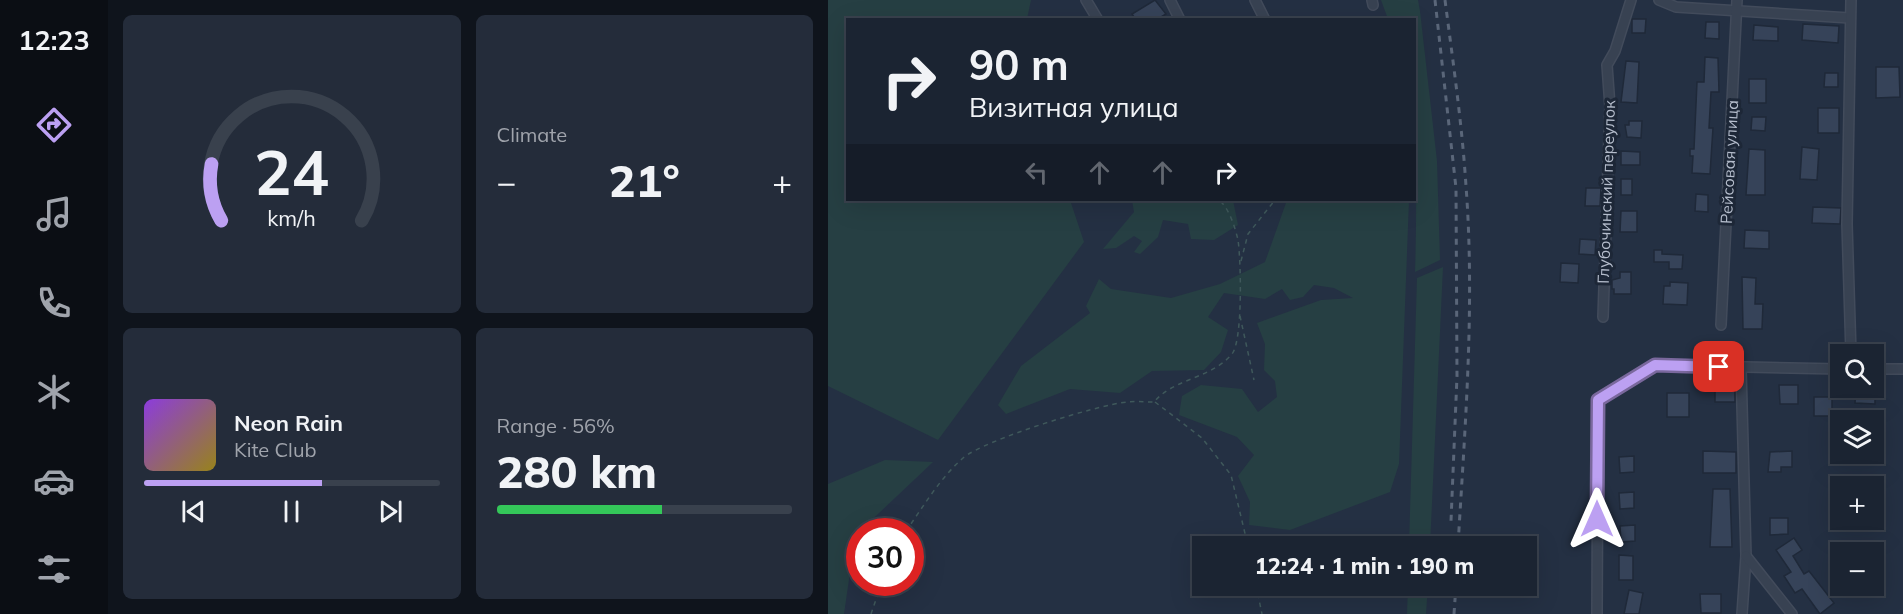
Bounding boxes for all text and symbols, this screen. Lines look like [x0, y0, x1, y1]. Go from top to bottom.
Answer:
text: 12:23 [18, 23, 90, 57]
text: 90 m [969, 38, 1069, 91]
icon: right [870, 42, 948, 120]
text: Визитная улица [969, 90, 1179, 124]
street label: Рейсовая улица [1716, 99, 1742, 225]
street label: Глубочинский переулок [1593, 100, 1619, 284]
icon: directions [33, 104, 75, 146]
text: Climate [497, 122, 567, 147]
text: 24 [254, 132, 329, 211]
text: 21° [609, 152, 680, 208]
icon: left [1020, 156, 1053, 189]
icon: ahead [1083, 156, 1116, 189]
icon: ahead [1146, 156, 1179, 189]
icon: right [1209, 156, 1242, 189]
text: − [497, 161, 516, 202]
text: + [772, 161, 792, 202]
icon: music [33, 193, 75, 235]
text: km/h [267, 204, 316, 231]
icon: phone [33, 282, 75, 324]
pin [1693, 341, 1744, 392]
map controls [1830, 344, 1884, 596]
button: search [1830, 344, 1884, 398]
icon: arrive [1702, 350, 1735, 383]
icon: climate [33, 371, 75, 413]
text: Neon Rain [234, 409, 343, 437]
button: layers [1830, 410, 1884, 464]
text: Range · 56% [497, 413, 615, 438]
text: Kite Club [234, 437, 316, 462]
text: 280 km [497, 443, 657, 499]
icon: car [33, 460, 75, 502]
button: + [1830, 476, 1884, 530]
position arrow [1565, 487, 1629, 551]
icon: previous [177, 495, 210, 528]
icon: pause [275, 495, 308, 528]
icon: next [374, 495, 407, 528]
speed limit sign: 30 [846, 518, 924, 596]
button: − [1830, 542, 1884, 596]
icon: filters [33, 548, 75, 590]
text: 12:24 · 1 min · 190 m [1255, 552, 1474, 580]

